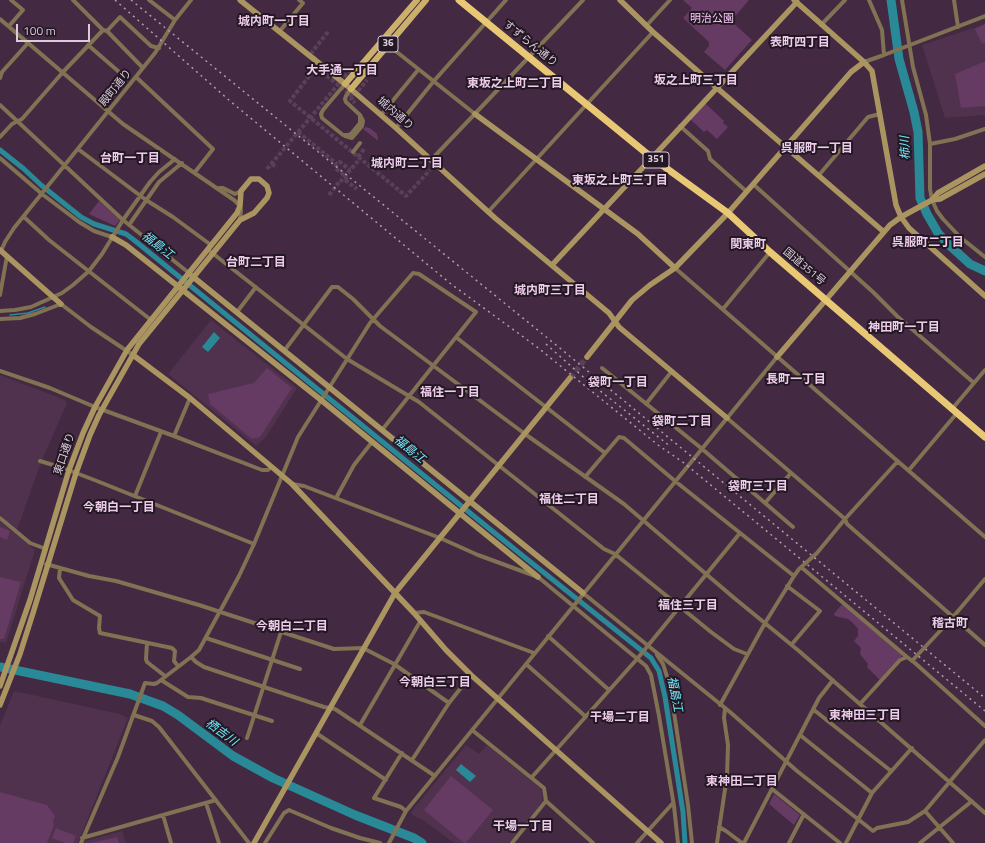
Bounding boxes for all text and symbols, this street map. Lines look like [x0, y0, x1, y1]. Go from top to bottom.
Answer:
park label: 明治公園 [690, 12, 734, 26]
district label: 城内町一丁目 [238, 15, 310, 29]
scale bar [18, 16, 92, 42]
street label: すずらん通り [500, 18, 560, 70]
text: 100 m [23, 21, 56, 40]
road number: 36 [378, 36, 398, 52]
district label: 表町四丁目 [770, 36, 830, 50]
district label: 大手通一丁目 [306, 64, 378, 78]
street label: 殿町通り [97, 67, 135, 109]
district label: 坂之上町三丁目 [654, 74, 738, 88]
district label: 東坂之上町二丁目 [467, 77, 563, 91]
street label: 城内通り [374, 95, 416, 133]
water label: 柿川 [898, 136, 914, 160]
district label: 呉服町一丁目 [781, 142, 853, 156]
district label: 台町一丁目 [100, 152, 160, 166]
road number: 351 [643, 152, 669, 168]
district label: 城内町二丁目 [371, 157, 443, 171]
district label: 東坂之上町三丁目 [572, 174, 668, 188]
water label: 福島江 [138, 229, 176, 263]
district label: 呉服町二丁目 [892, 236, 964, 250]
district label: 関東町 [730, 238, 766, 252]
street label: 国道351号 [780, 245, 828, 289]
district label: 台町二丁目 [226, 256, 286, 270]
district label: 城内町三丁目 [514, 284, 586, 298]
district label: 神田町一丁目 [868, 321, 940, 335]
district label: 長町一丁目 [766, 373, 826, 387]
district label: 袋町一丁目 [588, 376, 648, 390]
district label: 福住一丁目 [420, 386, 480, 400]
district label: 袋町二丁目 [652, 415, 712, 429]
street label: 東口通り [52, 431, 78, 477]
water label: 福島江 [390, 433, 428, 467]
district label: 袋町三丁目 [728, 480, 788, 494]
district label: 福住二丁目 [539, 493, 599, 507]
district label: 今朝白一丁目 [83, 501, 155, 515]
district label: 福住三丁目 [658, 599, 718, 613]
district label: 稽古町 [932, 617, 968, 631]
district label: 今朝白二丁目 [256, 620, 328, 634]
water label: 福島江 [663, 675, 685, 713]
district label: 今朝白三丁目 [399, 676, 471, 690]
district label: 東神田三丁目 [829, 709, 901, 723]
district label: 干場二丁目 [590, 711, 650, 725]
water label: 栖吉川 [202, 717, 240, 749]
district label: 東神田二丁目 [706, 775, 778, 789]
district label: 干場一丁目 [493, 820, 553, 834]

